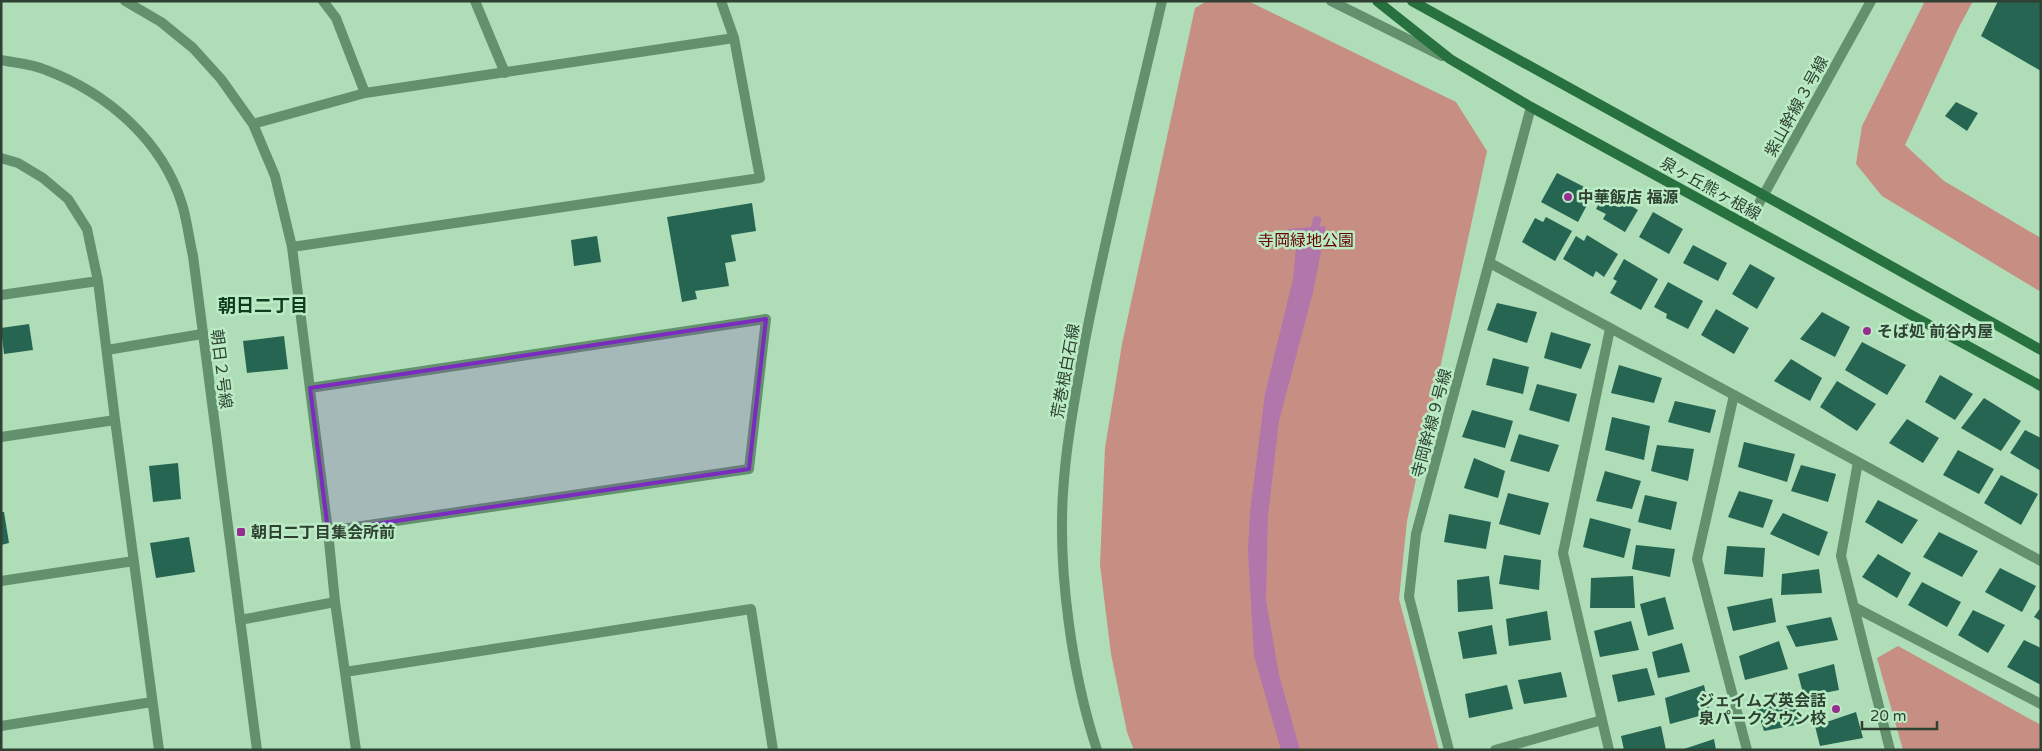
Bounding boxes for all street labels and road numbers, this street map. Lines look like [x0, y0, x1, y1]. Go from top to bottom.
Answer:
street label: 紫山幹線３号線 [1761, 53, 1833, 160]
street label: 泉ヶ丘熊ヶ根線 [1657, 153, 1764, 225]
street label: 荒巻根白石線 [1048, 322, 1084, 420]
street label: 朝日２号線 [206, 328, 236, 410]
street label: 寺岡幹線９号線 [1408, 367, 1456, 480]

